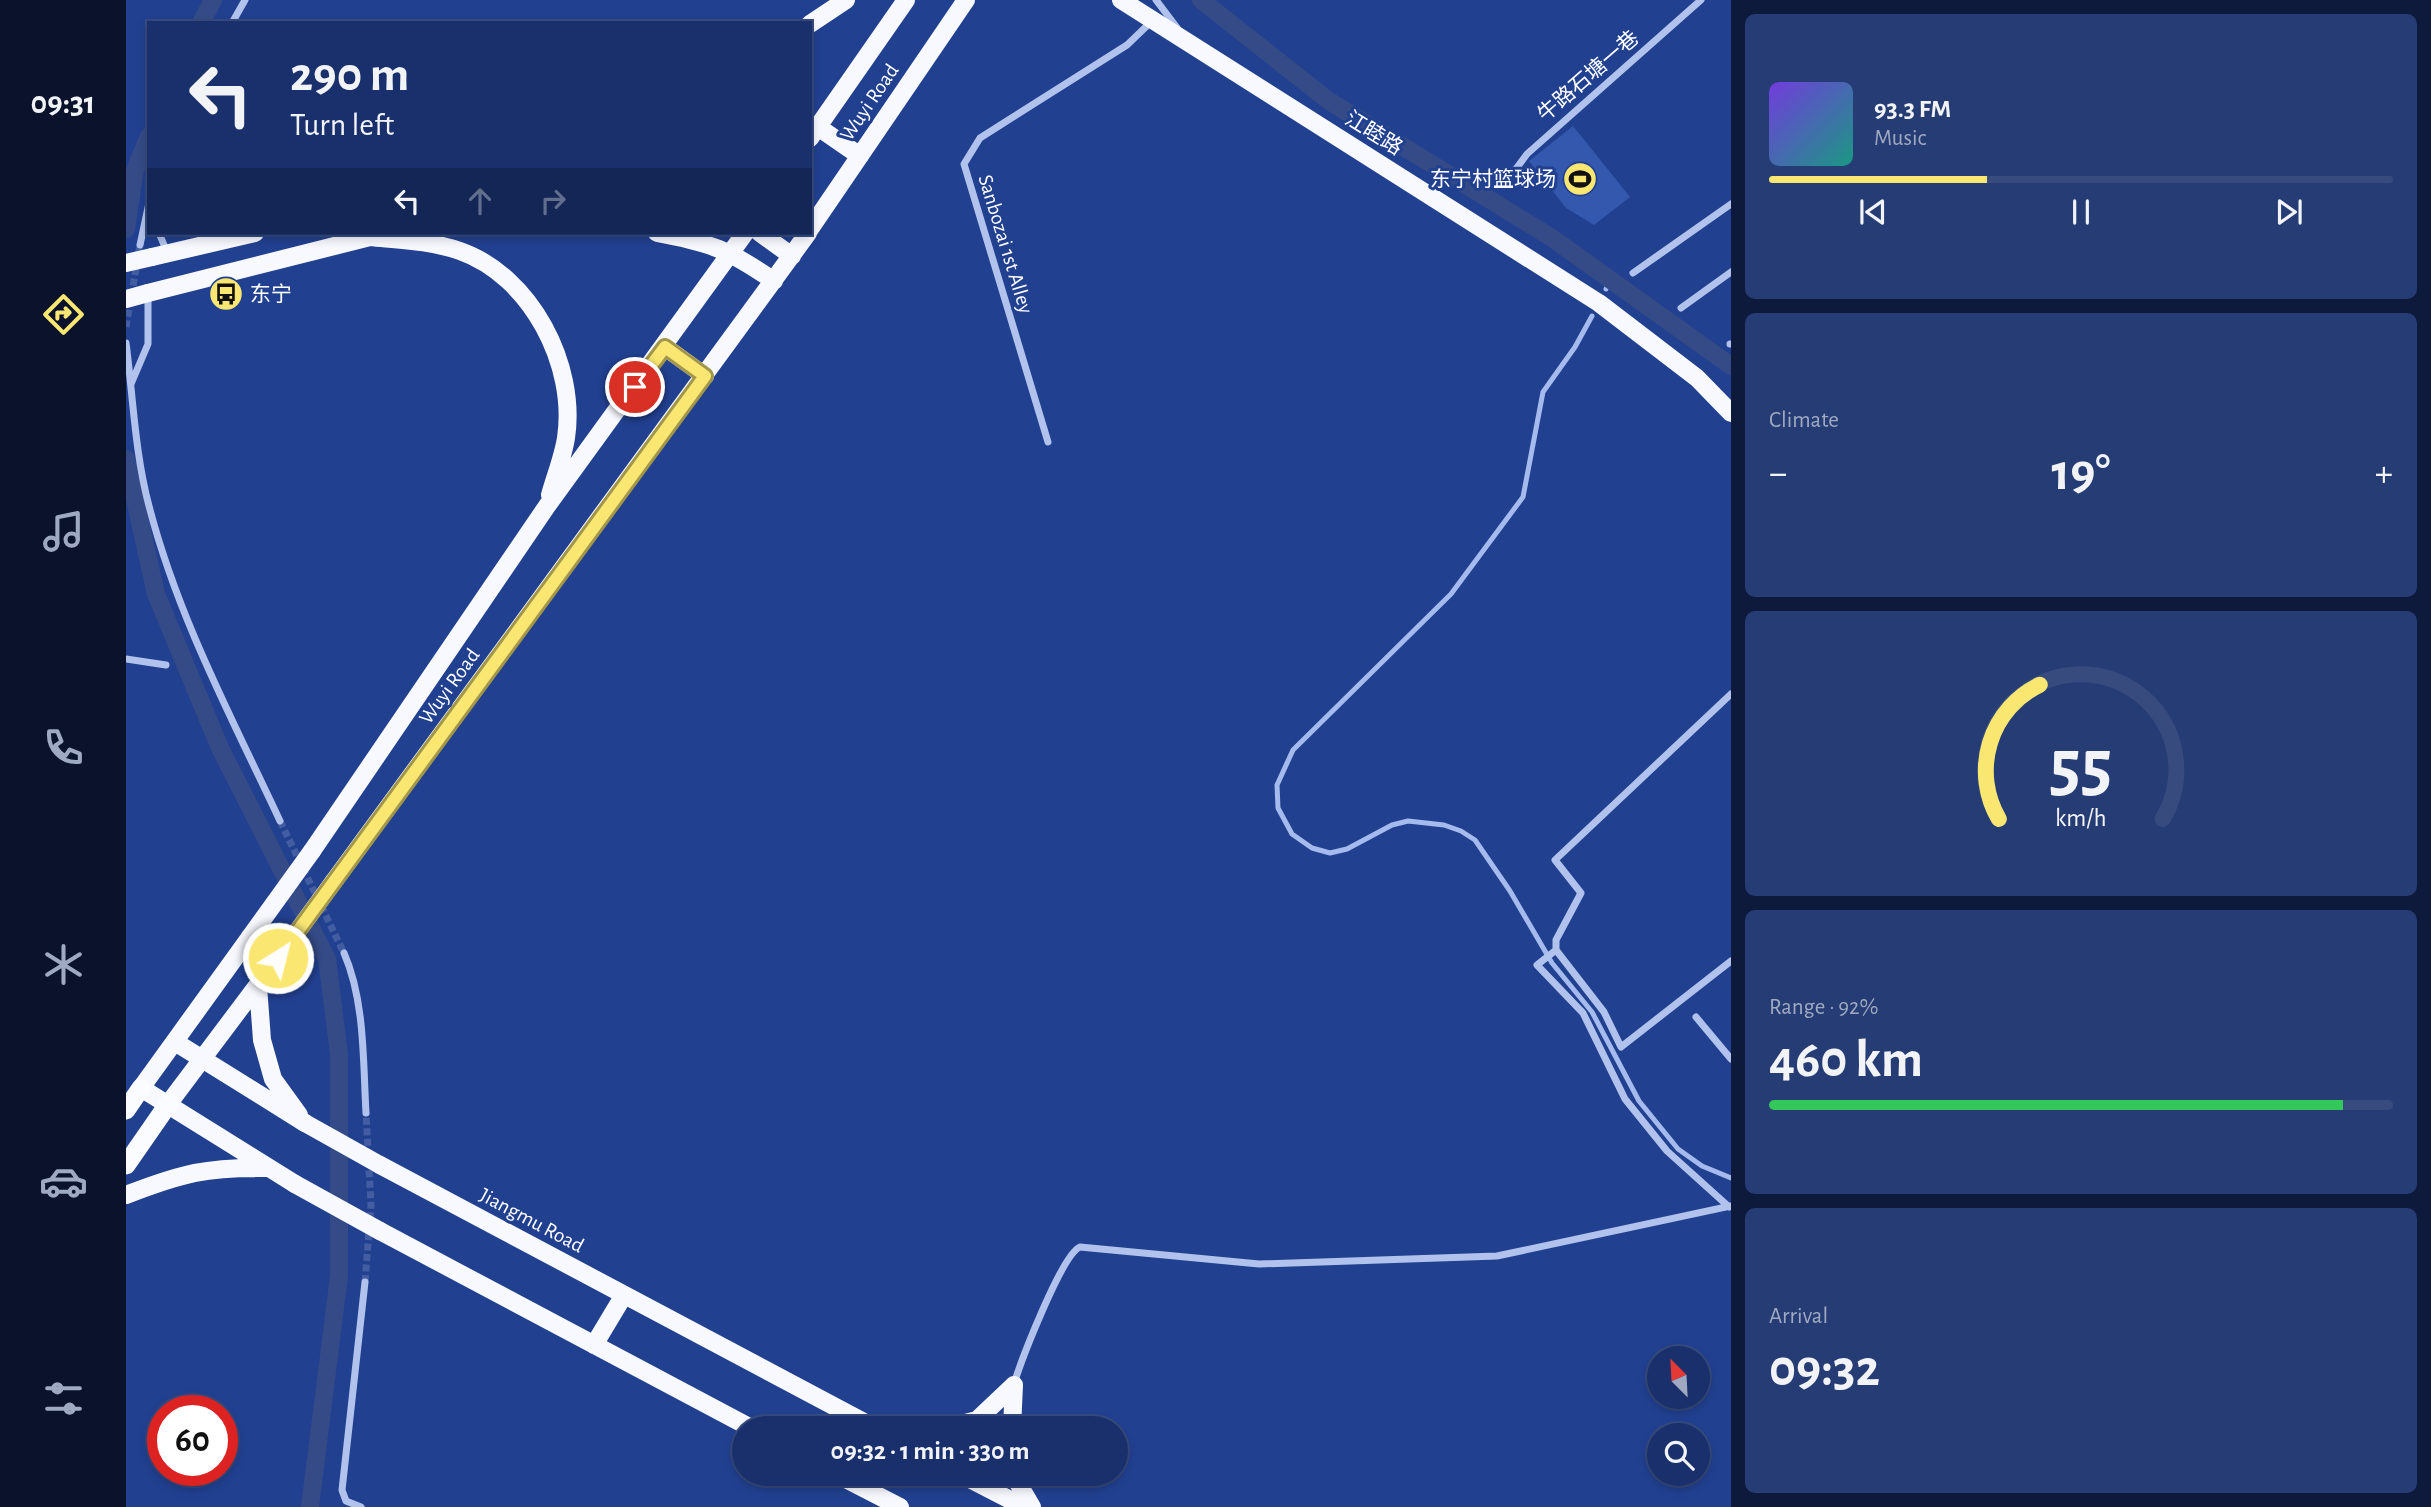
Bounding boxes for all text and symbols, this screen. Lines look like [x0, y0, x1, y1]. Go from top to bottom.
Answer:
street label: 牛路石塘一巷 [1533, 26, 1643, 126]
icon: left [175, 49, 266, 140]
text: 290 m [290, 51, 409, 100]
street label: Wuyi Road [836, 60, 903, 144]
text: 09:31 [31, 87, 95, 119]
text: 93.3 FM [1874, 96, 1951, 122]
street label: 江睦路 [1341, 107, 1407, 159]
text: Turn left [290, 109, 394, 141]
text: Music [1874, 127, 1926, 150]
sports icon: 东宁村篮球场 [1561, 160, 1599, 198]
place label: 东宁村篮球场 [1430, 168, 1556, 190]
street label: Sanbozai 1st Alley [974, 172, 1037, 316]
icon: left [388, 182, 426, 220]
icon: ahead [461, 182, 499, 220]
icon: right [534, 182, 572, 220]
icon: previous [1854, 193, 1892, 231]
icon: pause [2062, 193, 2100, 231]
icon: next [2270, 193, 2308, 231]
bus stop icon: 东宁 [207, 275, 245, 313]
place label: 东宁 [250, 283, 292, 305]
icon: directions [39, 290, 88, 339]
pin [605, 357, 665, 417]
icon: arrive [616, 368, 654, 406]
text: Climate [1769, 409, 1839, 432]
text: 19° [2051, 447, 2111, 499]
text: − [1769, 455, 1787, 493]
text: + [2375, 455, 2393, 493]
icon: music [39, 507, 88, 556]
street label: Wuyi Road [415, 645, 484, 728]
icon: phone [39, 723, 88, 772]
text: 55 [2050, 732, 2112, 805]
text: km/h [2055, 806, 2107, 831]
position arrow [241, 921, 315, 995]
icon: climate [39, 940, 88, 989]
text: Range · 92% [1769, 996, 1878, 1019]
text: 460 km [1769, 1034, 1923, 1086]
icon: car [39, 1157, 88, 1206]
street label: Jiangmu Road [476, 1184, 588, 1257]
text: Arrival [1769, 1305, 1828, 1328]
text: 09:32 [1769, 1343, 1880, 1395]
north arrow [1647, 1346, 1710, 1409]
map controls [1647, 1346, 1710, 1486]
icon: filters [39, 1374, 88, 1423]
speed limit sign: 60 [147, 1395, 238, 1486]
button: search [1647, 1423, 1710, 1486]
text: 09:32 · 1 min · 330 m [831, 1438, 1029, 1464]

